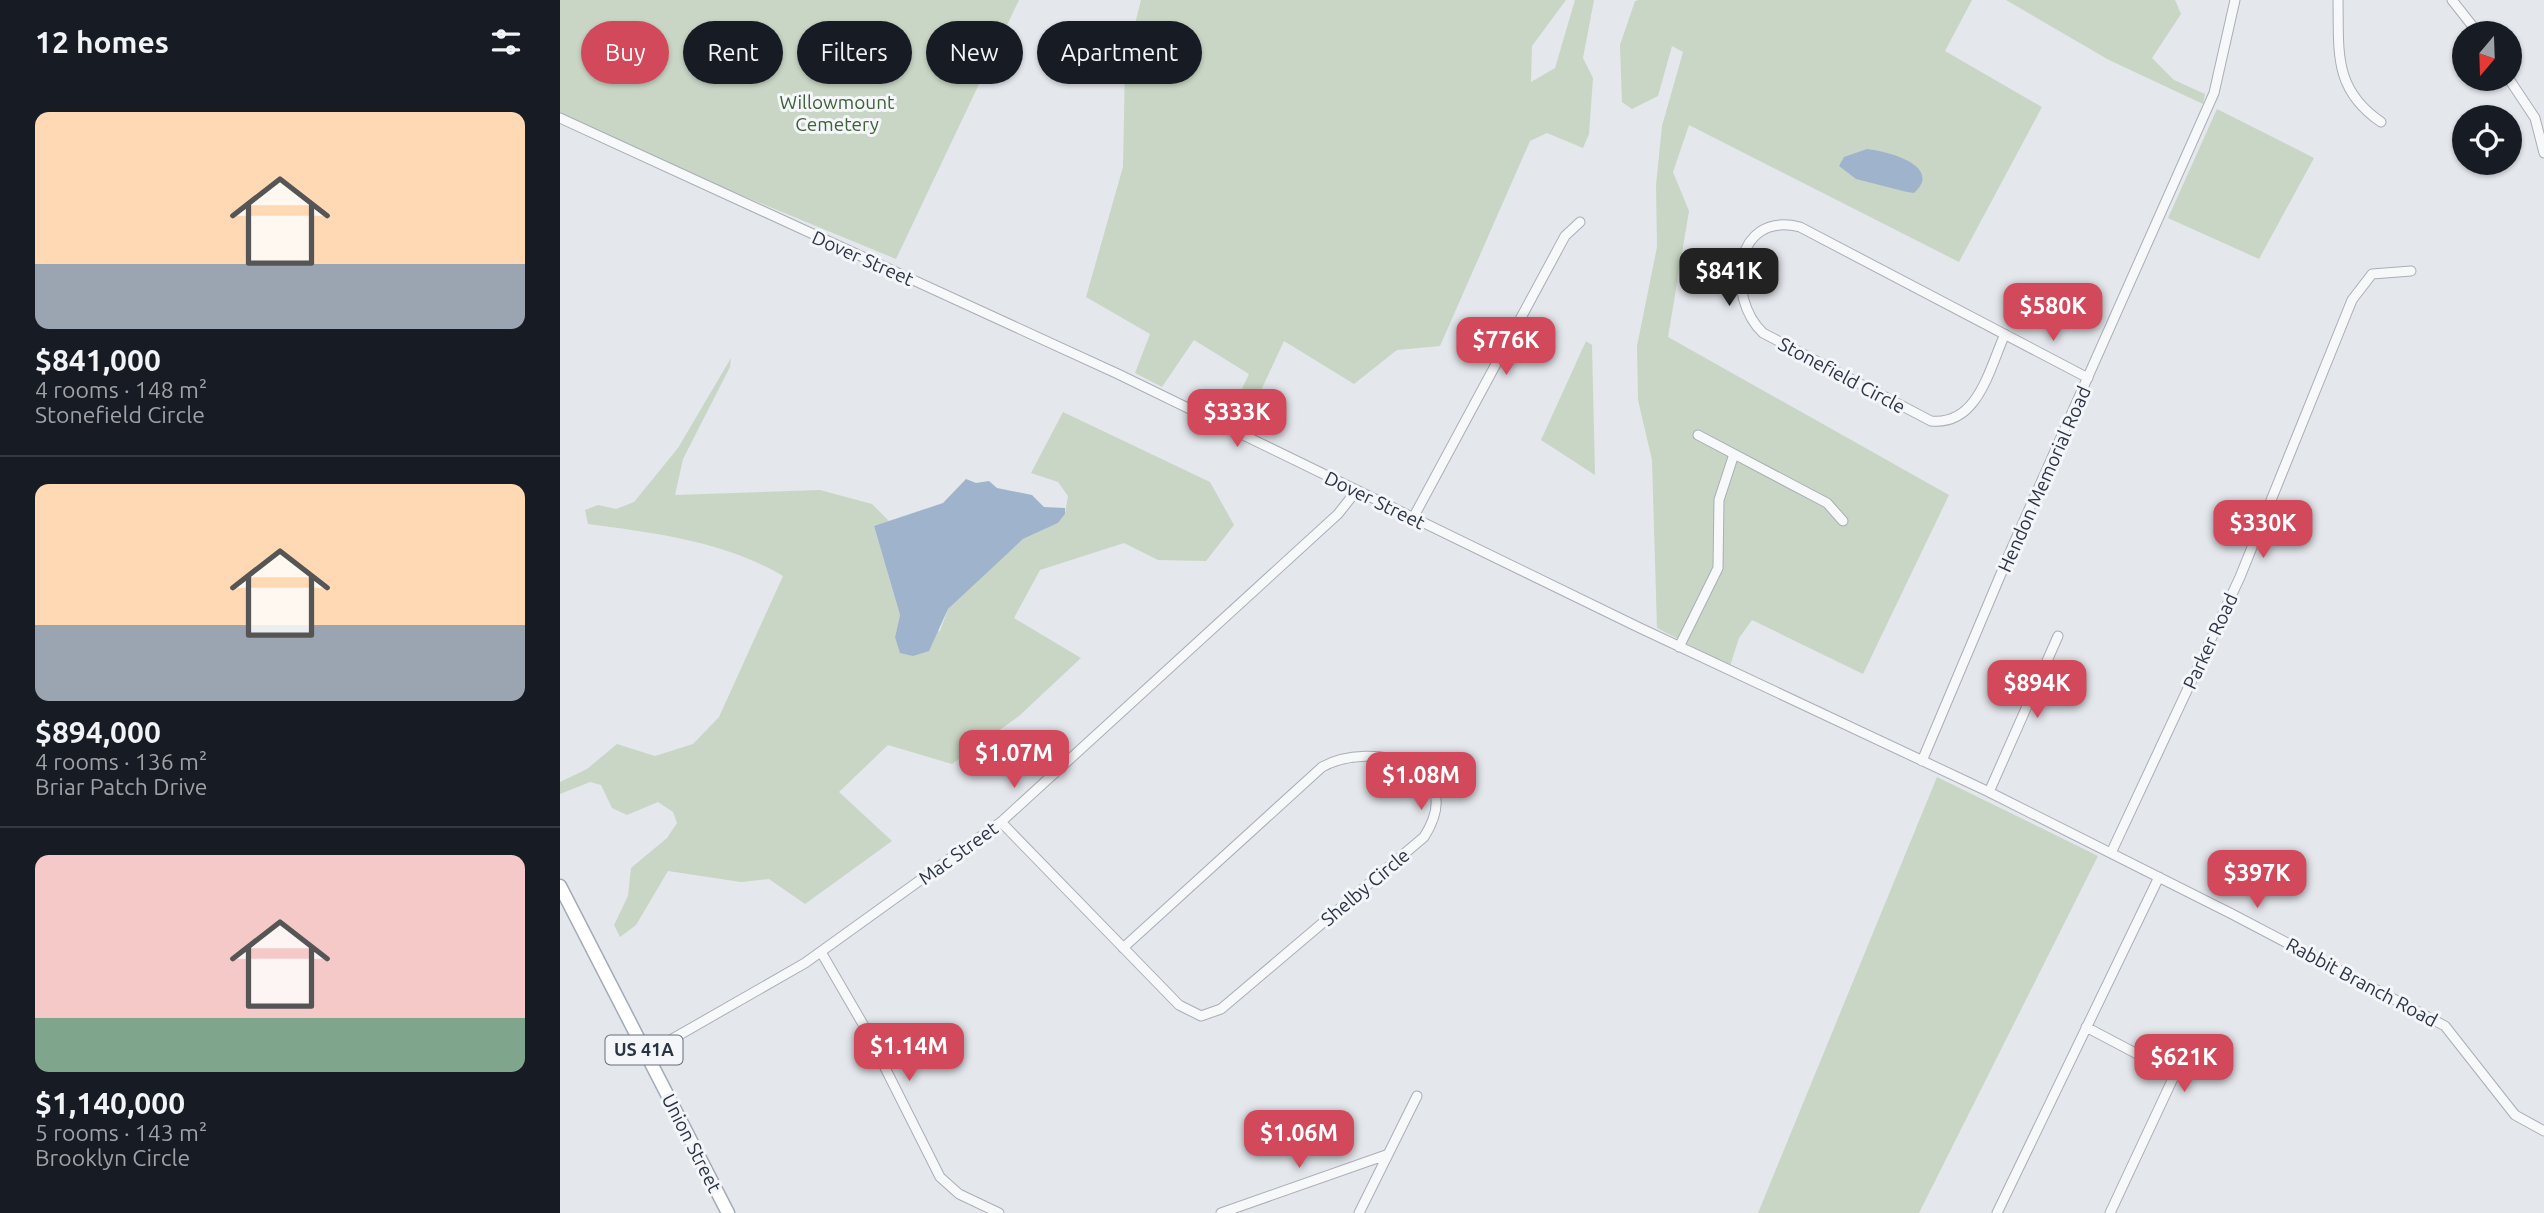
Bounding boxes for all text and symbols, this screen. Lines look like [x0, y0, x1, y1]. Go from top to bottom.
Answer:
chip: Buy [581, 21, 669, 84]
chip: Rent [683, 21, 783, 84]
chip: Filters [797, 21, 912, 84]
chip: New [926, 21, 1023, 84]
chip: Apartment [1037, 21, 1202, 84]
north arrow [2452, 21, 2522, 91]
map controls [2452, 21, 2522, 175]
icon: filters [487, 23, 525, 61]
text: 12 homes [35, 25, 169, 59]
park label: Willowmount Cemetery [779, 91, 895, 135]
button: locate [2452, 105, 2522, 175]
icon: home [217, 158, 343, 284]
street label: Dover Street [809, 226, 918, 290]
pin: $841K [1680, 248, 1778, 308]
text: $841K [1695, 258, 1763, 283]
pin: $580K [2004, 284, 2102, 343]
text: $580K [2019, 293, 2087, 318]
pin: $776K [1457, 318, 1555, 377]
text: $776K [1472, 327, 1540, 352]
street label: Stonefield Circle [1775, 332, 1909, 418]
text: $841,000 [35, 343, 161, 377]
text: 4 rooms · 148 m² [35, 377, 207, 402]
street label: Hendon Memorial Road [1993, 383, 2095, 575]
pin: $333K [1188, 390, 1286, 449]
text: $333K [1203, 399, 1271, 424]
text: Stonefield Circle [35, 402, 205, 427]
street label: Dover Street [1321, 466, 1429, 534]
pin: $330K [2214, 500, 2312, 560]
text: $330K [2229, 510, 2297, 535]
icon: home [217, 530, 343, 656]
street label: Parker Road [2178, 590, 2242, 692]
pin: $894K [1988, 660, 2086, 720]
text: $894K [2003, 670, 2071, 695]
text: $894,000 [35, 715, 161, 749]
pin: $1.07M [957, 730, 1071, 790]
text: $1.07M [975, 740, 1053, 765]
text: 4 rooms · 136 m² [35, 749, 207, 774]
pin: $1.08M [1364, 752, 1478, 812]
text: $1.08M [1382, 762, 1460, 787]
text: Briar Patch Drive [35, 774, 208, 799]
street label: Mac Street [914, 817, 1002, 889]
street label: Shelby Circle [1316, 844, 1414, 930]
pin: $397K [2208, 850, 2306, 910]
text: $397K [2223, 860, 2291, 885]
icon: home [217, 901, 343, 1027]
street label: Rabbit Branch Road [2283, 933, 2441, 1031]
pin: $1.14M [852, 1024, 966, 1083]
text: $1.14M [870, 1033, 948, 1058]
pin: $621K [2135, 1034, 2233, 1094]
road number: US 41A [606, 1036, 682, 1064]
text: $621K [2150, 1044, 2218, 1069]
text: $1,140,000 [35, 1086, 185, 1120]
street label: Union Street [658, 1090, 727, 1196]
pin: $1.06M [1242, 1110, 1356, 1170]
text: 5 rooms · 143 m² [35, 1120, 207, 1145]
text: $1.06M [1260, 1120, 1338, 1145]
text: Brooklyn Circle [35, 1145, 190, 1170]

